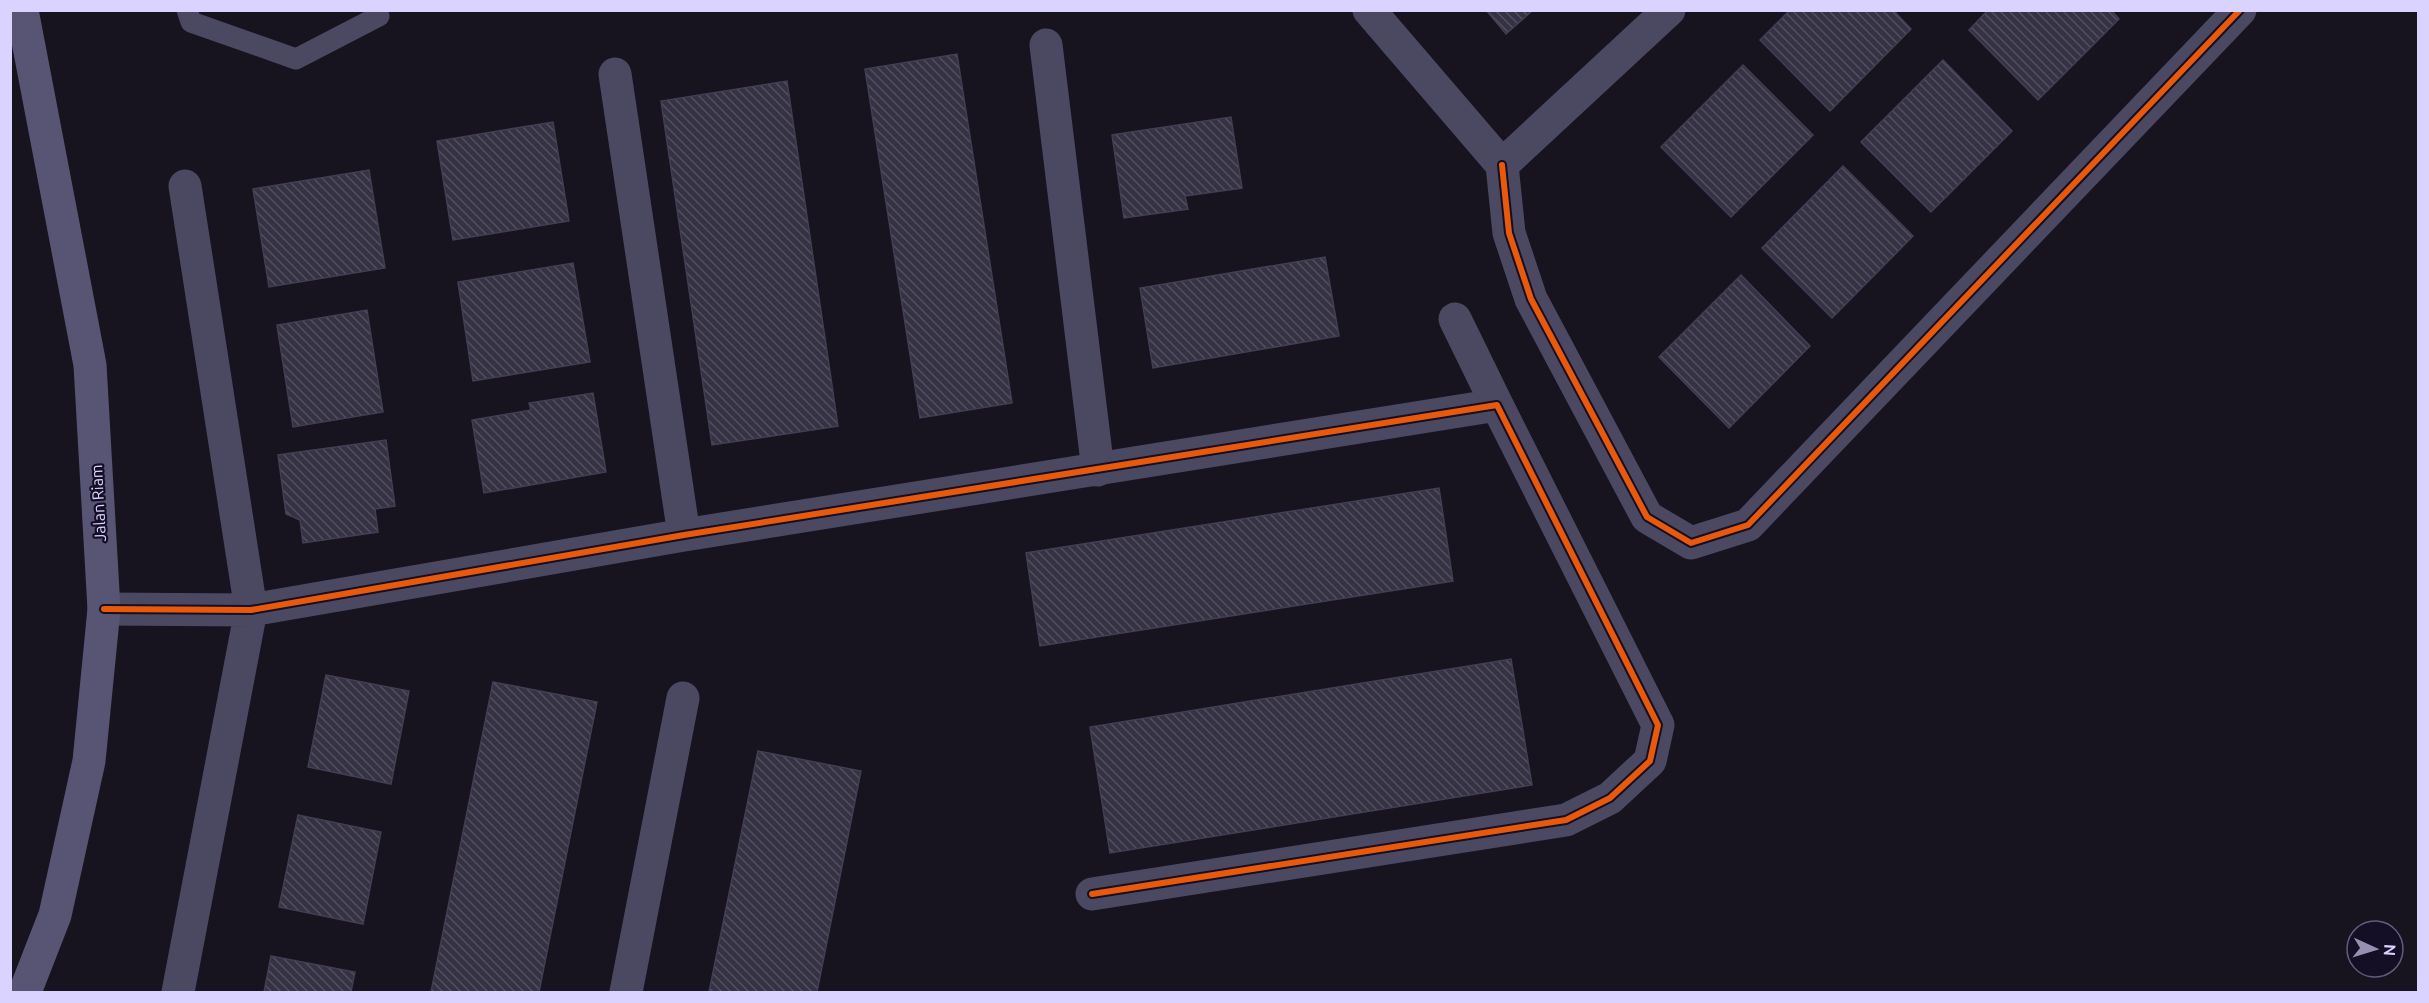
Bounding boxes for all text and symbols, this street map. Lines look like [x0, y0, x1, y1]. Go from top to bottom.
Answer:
street label: Jalan Riam [87, 464, 109, 542]
north arrow [2345, 919, 2405, 979]
text: N [2381, 943, 2399, 957]

